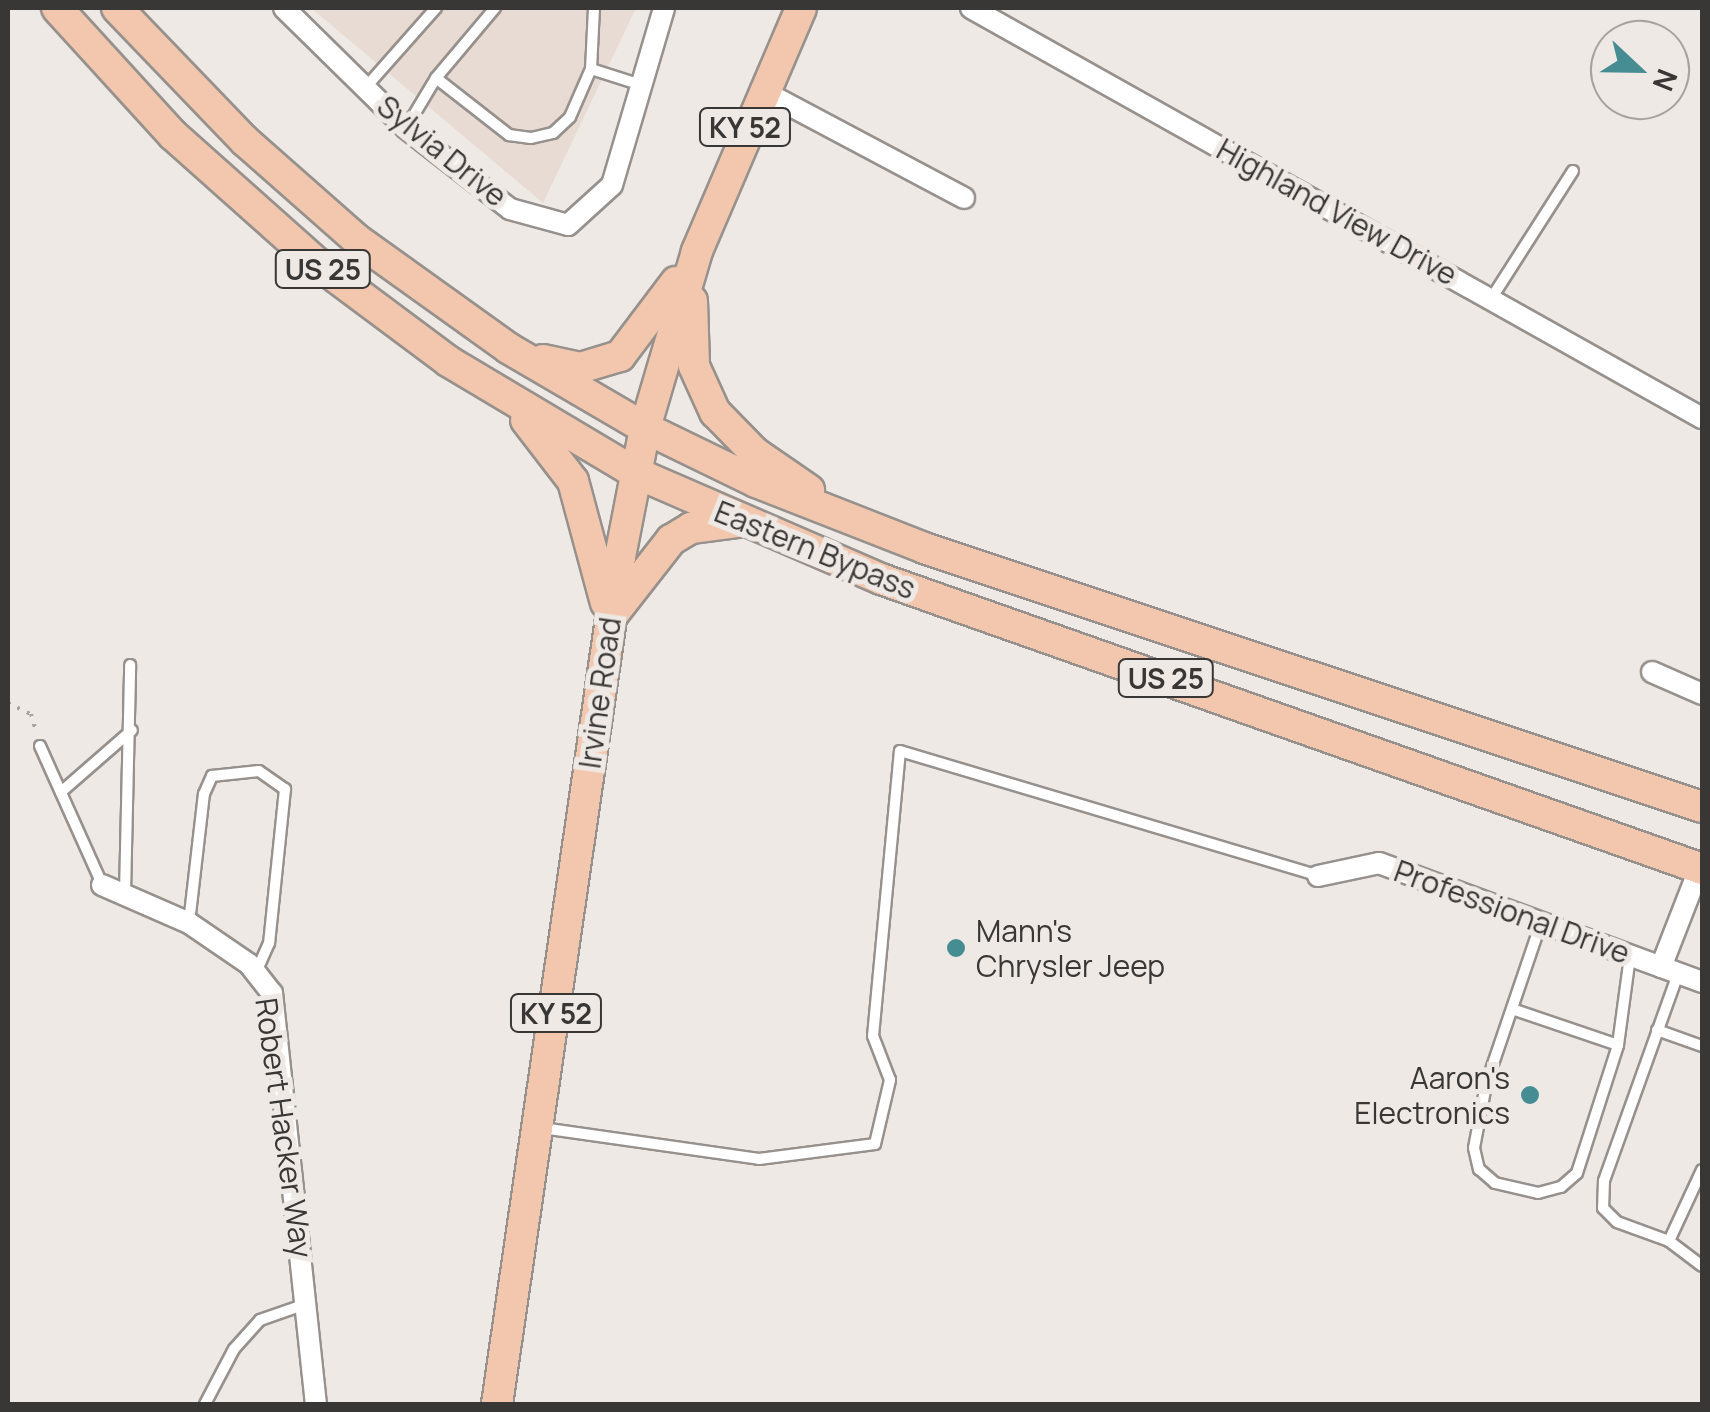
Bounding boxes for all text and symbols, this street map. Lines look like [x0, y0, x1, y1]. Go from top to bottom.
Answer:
north arrow [1590, 20, 1690, 120]
text: N [1645, 64, 1687, 97]
street label: Sylvia Drive [370, 88, 514, 214]
road number: KY 52 [698, 104, 792, 150]
street label: Highland View Drive [1211, 131, 1463, 293]
road number: US 25 [273, 246, 373, 292]
street label: Eastern Bypass [709, 493, 921, 607]
street label: Irvine Road [572, 615, 628, 771]
road number: US 25 [1116, 655, 1216, 701]
street label: Professional Drive [1389, 853, 1635, 971]
place label: Mann's Chrysler Jeep [976, 913, 1165, 984]
marker: Mann's Chrysler Jeep [945, 937, 967, 959]
road number: KY 52 [508, 990, 604, 1036]
street label: Robert Hacker Way [248, 996, 320, 1260]
place label: Aaron's Electronics [1354, 1060, 1510, 1130]
marker: Aaron's Electronics [1519, 1084, 1541, 1106]

